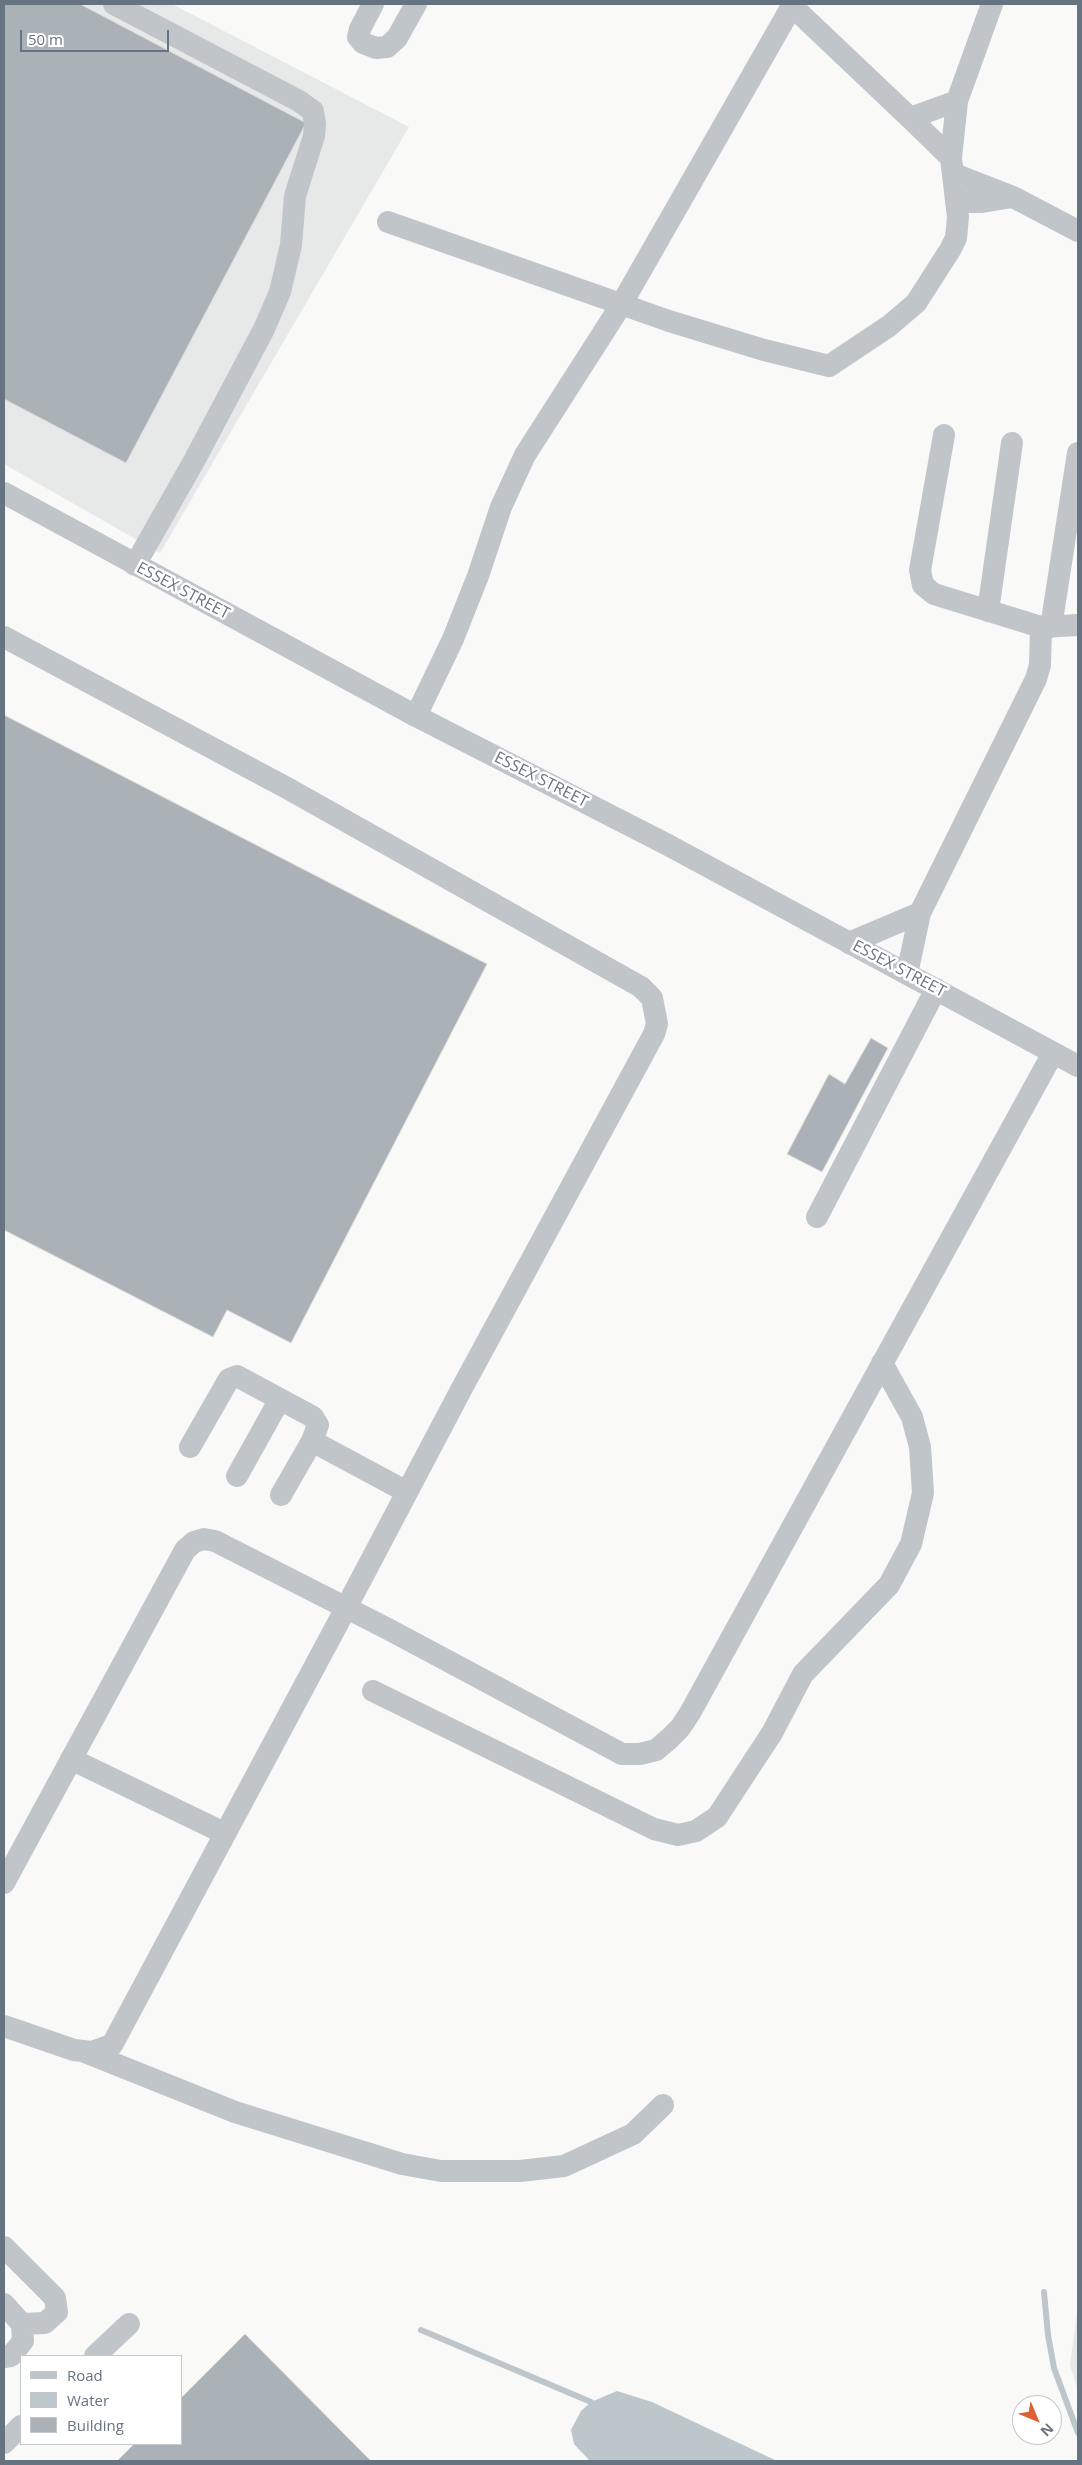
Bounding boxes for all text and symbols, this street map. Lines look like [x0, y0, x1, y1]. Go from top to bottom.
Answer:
scale bar [22, 20, 171, 52]
text: 50 m [28, 29, 63, 49]
street label: ESSEX STREET [133, 558, 233, 624]
street label: ESSEX STREET [491, 748, 591, 812]
street label: ESSEX STREET [849, 936, 949, 1002]
legend [20, 2355, 182, 2445]
text: Road [67, 2365, 103, 2385]
text: Water [67, 2390, 109, 2410]
north arrow [1012, 2395, 1062, 2445]
text: Building [67, 2415, 124, 2435]
text: N [1037, 2420, 1058, 2441]

